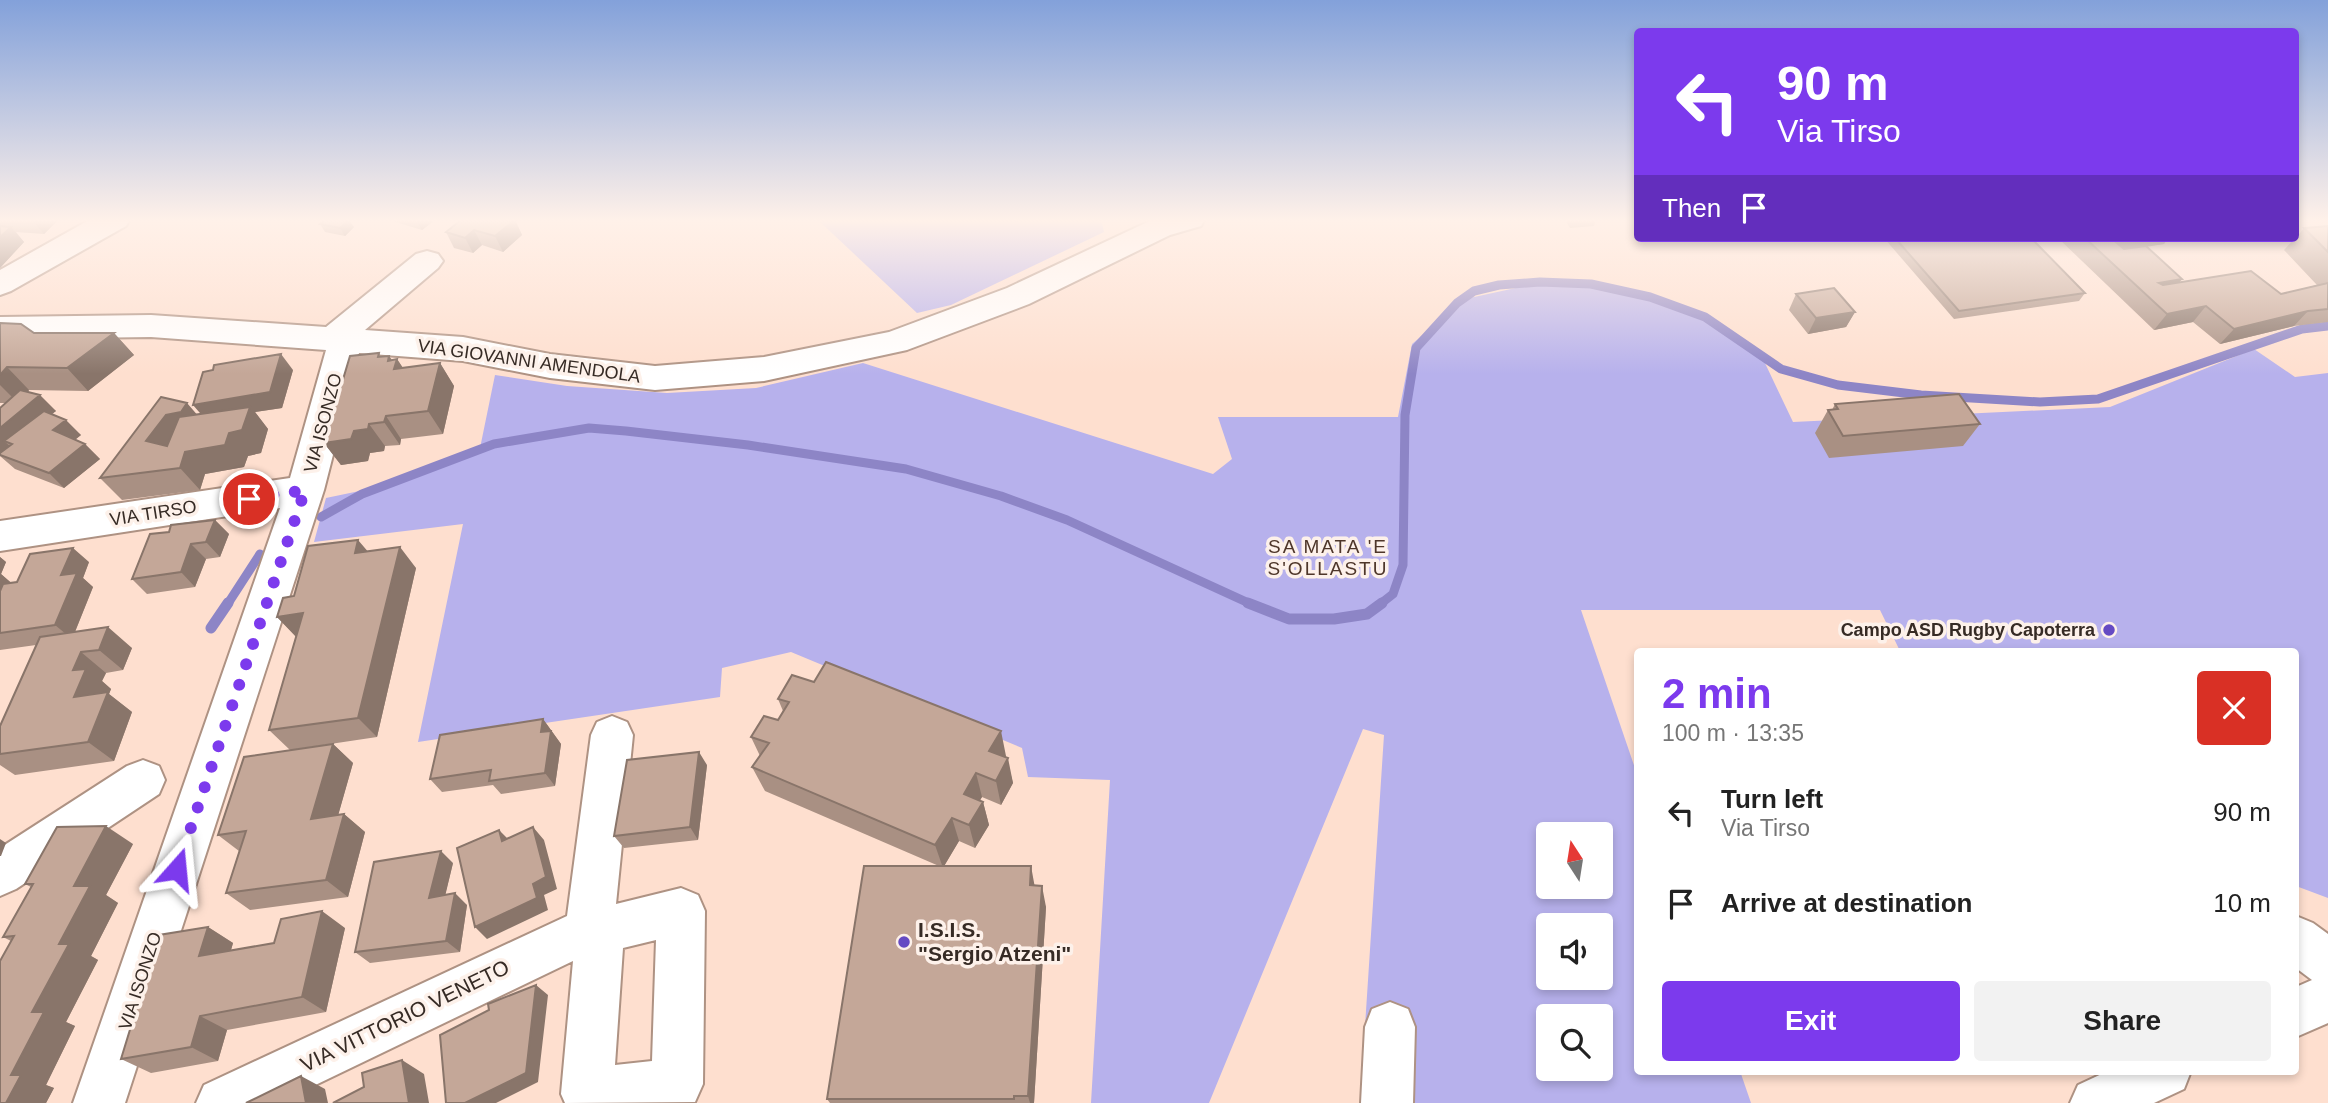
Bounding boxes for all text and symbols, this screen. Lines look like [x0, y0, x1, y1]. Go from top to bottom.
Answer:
icon: left [1662, 56, 1753, 147]
text: 90 m [1777, 56, 1889, 110]
text: Via Tirso [1777, 113, 1901, 149]
icon: arrive [1735, 189, 1773, 227]
text: Then [1662, 193, 1721, 223]
street label: VIA GIOVANNI AMENDOLA [416, 335, 642, 387]
street label: VIA ISONZO [300, 371, 346, 475]
pin [219, 469, 279, 529]
icon: arrive [230, 480, 268, 518]
street label: VIA TIRSO [108, 496, 198, 530]
district label: SA MATA 'E S'OLLASTU [1268, 536, 1388, 579]
place label: Campo ASD Rugby Capoterra [1841, 620, 2096, 640]
marker: Campo ASD Rugby Capoterra [2101, 622, 2117, 638]
text: 2 min [1662, 670, 1772, 717]
button: close [2197, 671, 2271, 745]
text: 100 m · 13:35 [1662, 720, 1804, 746]
text: Turn left [1721, 784, 1823, 814]
icon: left [1662, 794, 1700, 832]
text: 90 m [2213, 797, 2271, 827]
text: Via Tirso [1721, 815, 1810, 841]
north arrow [1536, 822, 1614, 900]
map controls [1536, 822, 1613, 1081]
position arrow [140, 832, 214, 906]
icon: arrive [1662, 885, 1700, 923]
text: Arrive at destination [1721, 888, 1972, 918]
text: 10 m [2213, 888, 2271, 918]
button: sound [1536, 913, 1613, 990]
place label: I.S.I.S. "Sergio Atzeni" [918, 918, 1071, 965]
street label: VIA ISONZO [115, 929, 165, 1033]
marker: I.S.I.S. "Sergio Atzeni" [896, 934, 912, 950]
street label: VIA VITTORIO VENETO [297, 955, 513, 1076]
button: Exit [1662, 981, 1960, 1061]
button: Share [1974, 981, 2271, 1061]
button: search [1536, 1004, 1613, 1081]

